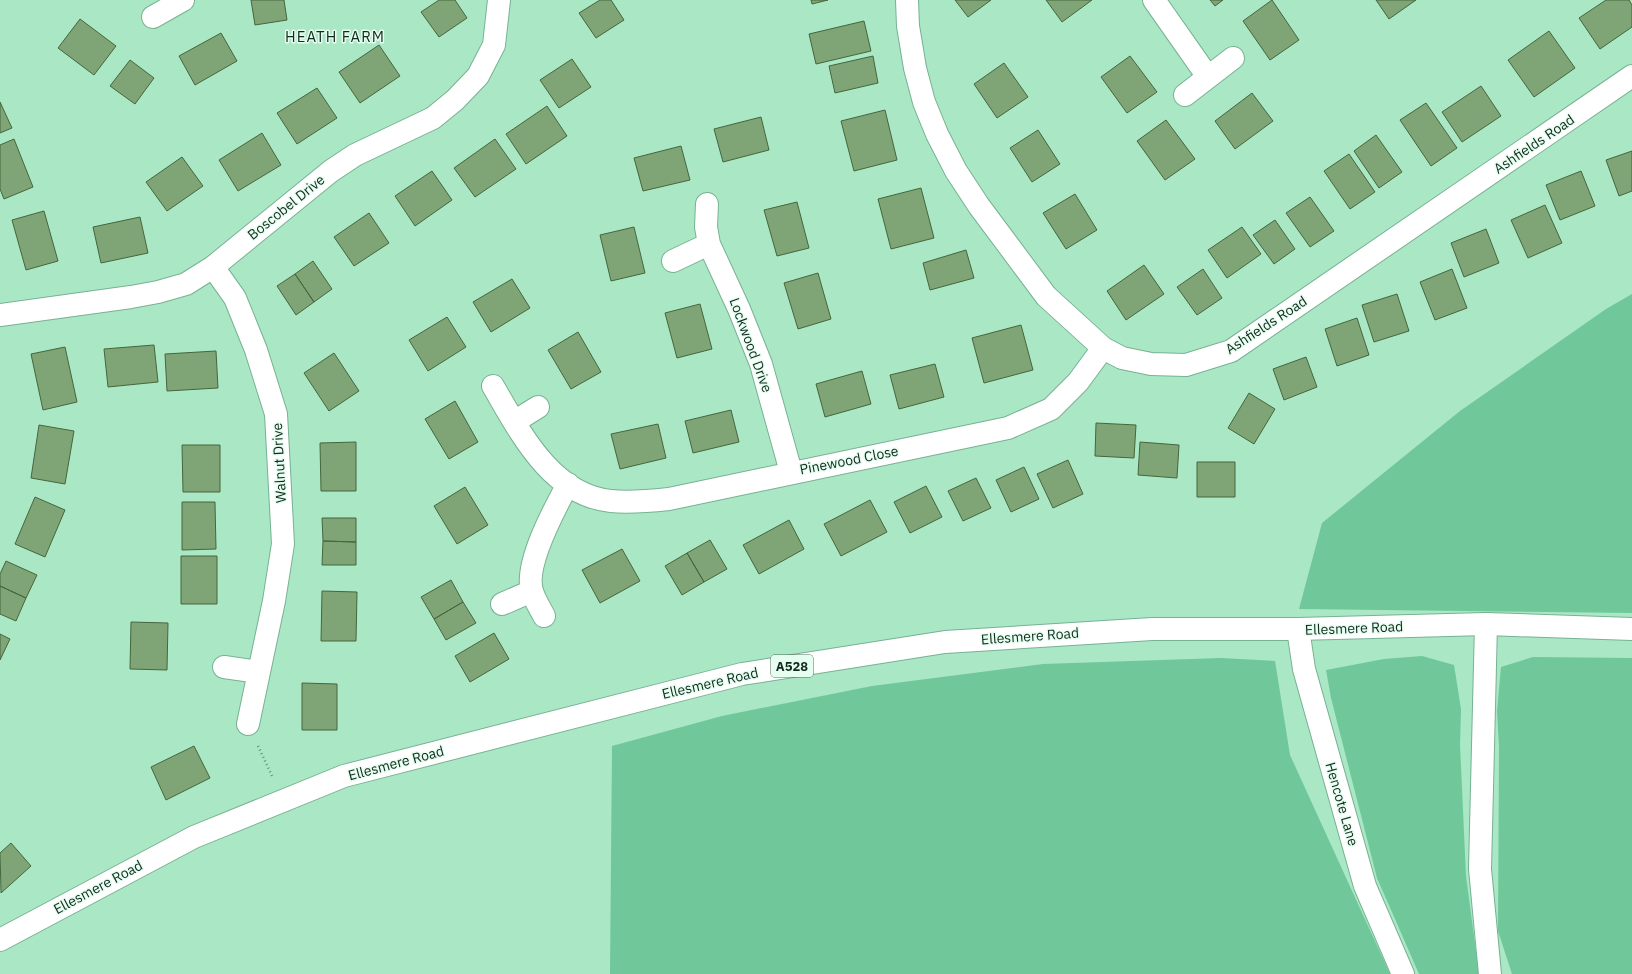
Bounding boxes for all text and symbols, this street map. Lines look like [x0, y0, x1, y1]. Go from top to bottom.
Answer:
district label: HEATH FARM [285, 27, 385, 46]
street label: Ashfields Road [1490, 110, 1578, 178]
street label: Boscobel Drive [244, 170, 328, 244]
street label: Ashfields Road [1222, 292, 1310, 358]
street label: Lockwood Drive [726, 295, 777, 395]
street label: Walnut Drive [268, 422, 290, 504]
street label: Pinewood Close [798, 442, 900, 478]
street label: Ellesmere Road [1305, 617, 1403, 639]
street label: Ellesmere Road [980, 624, 1080, 648]
road number: A528 [771, 655, 813, 677]
street label: Ellesmere Road [660, 663, 760, 703]
street label: Ellesmere Road [346, 742, 446, 784]
street label: Hencote Lane [1321, 760, 1363, 848]
street label: Ellesmere Road [50, 856, 146, 918]

